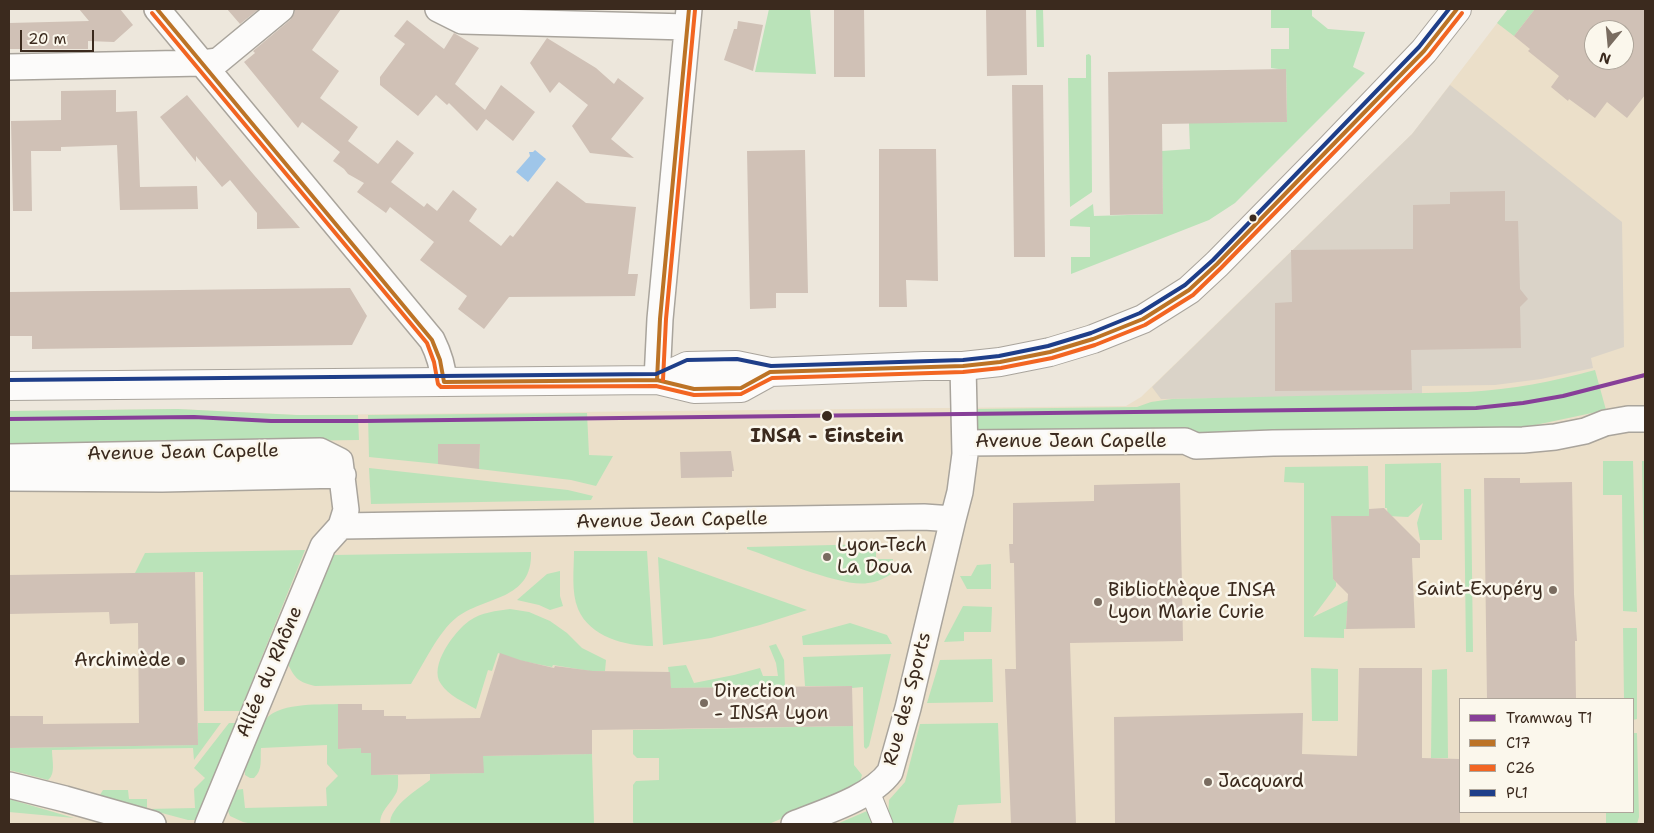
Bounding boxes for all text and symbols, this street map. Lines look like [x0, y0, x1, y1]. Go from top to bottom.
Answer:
scale bar [22, 20, 96, 52]
north arrow [1584, 20, 1634, 70]
text: 20 m [28, 29, 67, 49]
text: N [1597, 48, 1613, 69]
unlabelled marker [1248, 213, 1258, 223]
marker: INSA - Einstein [820, 409, 834, 423]
place label: INSA - Einstein [750, 426, 904, 448]
street label: Avenue Jean Capelle [975, 431, 1167, 453]
street label: Avenue Jean Capelle [87, 440, 279, 466]
street label: Avenue Jean Capelle [576, 508, 768, 534]
place label: Lyon-Tech La Doua [837, 535, 927, 579]
marker: Lyon-Tech La Doua [821, 551, 833, 563]
place label: Saint-Exupéry [1417, 579, 1543, 601]
place label: Bibliothèque INSA Lyon Marie Curie [1108, 580, 1276, 624]
marker: Saint-Exupéry [1547, 584, 1559, 596]
marker: Bibliothèque INSA Lyon Marie Curie [1092, 596, 1104, 608]
street label: Allée du Rhône [232, 603, 308, 741]
street label: Rue des Sports [879, 630, 937, 768]
place label: Archimède [74, 650, 171, 672]
marker: Archimède [175, 655, 187, 667]
place label: Direction - INSA Lyon [714, 681, 828, 725]
marker: Direction - INSA Lyon [698, 697, 710, 709]
legend [1459, 698, 1634, 813]
text: Tramway T1 [1506, 708, 1592, 728]
text: C17 [1506, 733, 1531, 753]
text: C26 [1506, 758, 1535, 778]
place label: Jacquard [1218, 771, 1304, 793]
marker: Jacquard [1202, 776, 1214, 788]
text: PL1 [1506, 783, 1528, 803]

